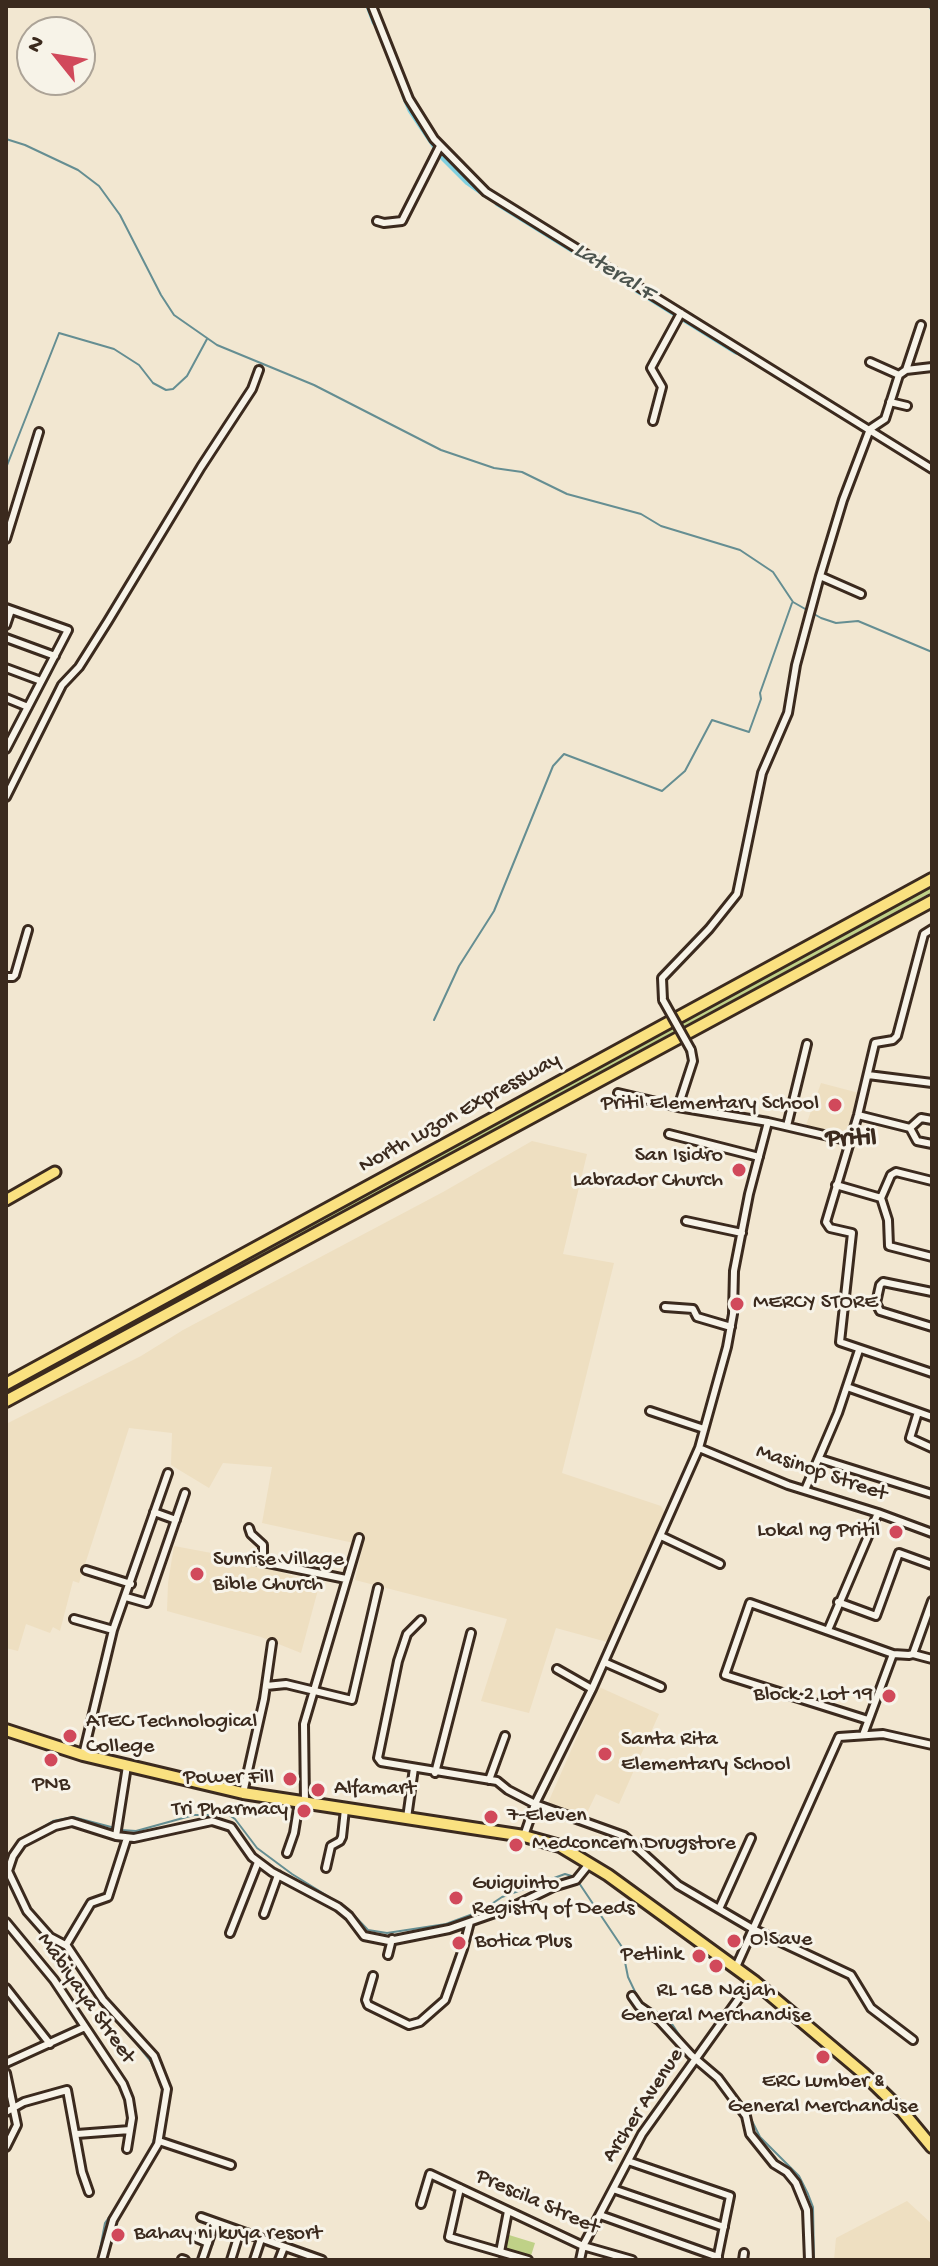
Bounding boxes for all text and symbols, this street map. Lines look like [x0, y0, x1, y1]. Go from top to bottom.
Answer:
north arrow [16, 16, 96, 96]
text: N [22, 32, 52, 58]
water label: Lateral F [567, 237, 659, 309]
street label: North Luzon Expressway [355, 1048, 565, 1180]
place label: Pritil Elementary School [601, 1092, 819, 1118]
marker: Pritil Elementary School [826, 1096, 844, 1114]
district label: Pritil [825, 1124, 877, 1156]
place label: San Isidro Labrador Church [573, 1144, 723, 1196]
marker: San Isidro Labrador Church [730, 1161, 748, 1179]
place label: MERCY STORE [753, 1291, 878, 1317]
marker: MERCY STORE [728, 1295, 746, 1313]
street label: Masinop Street [752, 1439, 890, 1509]
place label: Lokal ng Pritil [757, 1519, 880, 1545]
marker: Lokal ng Pritil [887, 1523, 905, 1541]
place label: Sunrise Village Bible Church [213, 1548, 344, 1600]
marker: Sunrise Village Bible Church [188, 1565, 206, 1583]
place label: Block 2 Lot 19 [753, 1683, 873, 1709]
marker: Block 2 Lot 19 [880, 1687, 898, 1705]
place label: ATEC Technological College [86, 1710, 257, 1762]
marker: ATEC Technological College [61, 1727, 79, 1745]
place label: Santa Rita Elementary School [621, 1728, 791, 1780]
marker: Santa Rita Elementary School [596, 1745, 614, 1763]
marker: PNB [42, 1751, 60, 1769]
place label: Power Fill [183, 1766, 274, 1792]
marker: Power Fill [281, 1770, 299, 1788]
place label: PNB [32, 1773, 70, 1799]
place label: Alfamart [334, 1777, 415, 1803]
marker: Alfamart [309, 1781, 327, 1799]
place label: Tri Pharmacy [172, 1798, 288, 1824]
marker: Tri Pharmacy [295, 1802, 313, 1820]
place label: 7-Eleven [507, 1804, 587, 1830]
marker: 7-Eleven [482, 1808, 500, 1826]
place label: Medconcern Drugstore [532, 1832, 736, 1858]
marker: Medconcern Drugstore [507, 1836, 525, 1854]
place label: Guiguinto Registry of Deeds [472, 1872, 634, 1924]
marker: Guiguinto Registry of Deeds [447, 1889, 465, 1907]
street label: Mabiyaya Street [30, 1928, 140, 2070]
place label: O!Save [750, 1928, 812, 1954]
place label: Botica Plus [475, 1930, 572, 1956]
marker: O!Save [725, 1932, 743, 1950]
marker: Botica Plus [450, 1934, 468, 1952]
place label: Petlink [621, 1943, 683, 1969]
marker: Petlink [690, 1947, 708, 1965]
marker: RL 168 Najah General Merchandise [707, 1957, 725, 1975]
place label: RL 168 Najah General Merchandise [621, 1979, 811, 2030]
street label: Archer Avenue [597, 2044, 691, 2168]
marker: ERC Lumber & General Merchandise [814, 2048, 832, 2066]
place label: ERC Lumber & General Merchandise [728, 2070, 918, 2122]
street label: Prescila Street [471, 2164, 603, 2242]
place label: Bahay ni kuya resort [134, 2222, 322, 2248]
marker: Bahay ni kuya resort [109, 2226, 127, 2244]

